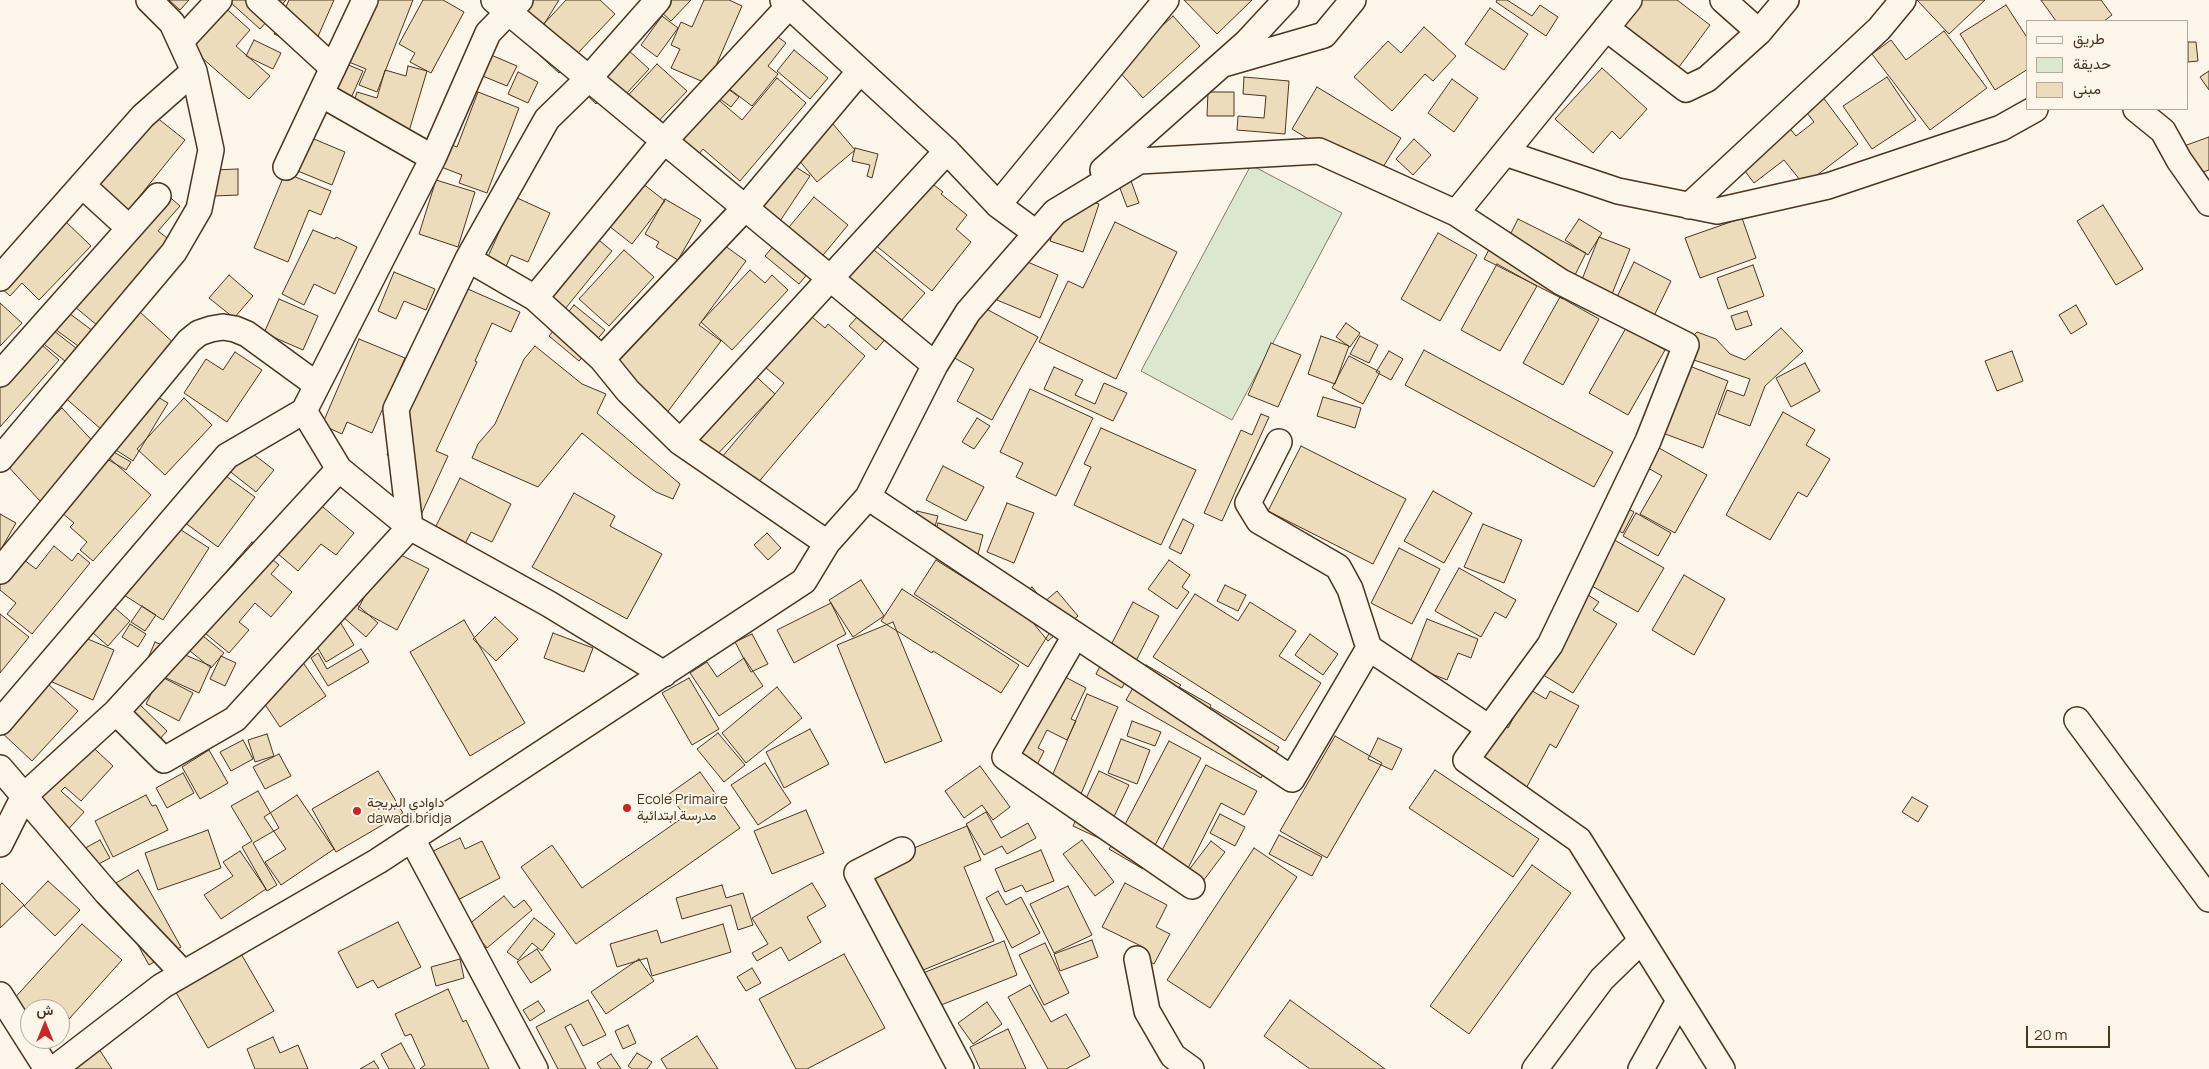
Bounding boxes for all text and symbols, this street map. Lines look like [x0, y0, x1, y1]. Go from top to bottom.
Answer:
legend [2026, 20, 2189, 110]
text: طريق [2073, 28, 2105, 49]
text: حديقة [2073, 53, 2111, 74]
text: مبنى [2073, 78, 2101, 99]
place label: Ecole Primaire مدرسة ابتدائية [637, 792, 728, 824]
place label: داوادي البريجة dawadi bridja [367, 795, 451, 828]
marker: Ecole Primaire مدرسة ابتدائية [621, 802, 633, 814]
marker: داوادي البريجة dawadi bridja [351, 805, 363, 817]
north arrow [20, 999, 70, 1049]
text: ش [37, 1000, 53, 1019]
scale bar [2029, 1016, 2113, 1048]
text: 20 m [2034, 1024, 2067, 1045]

